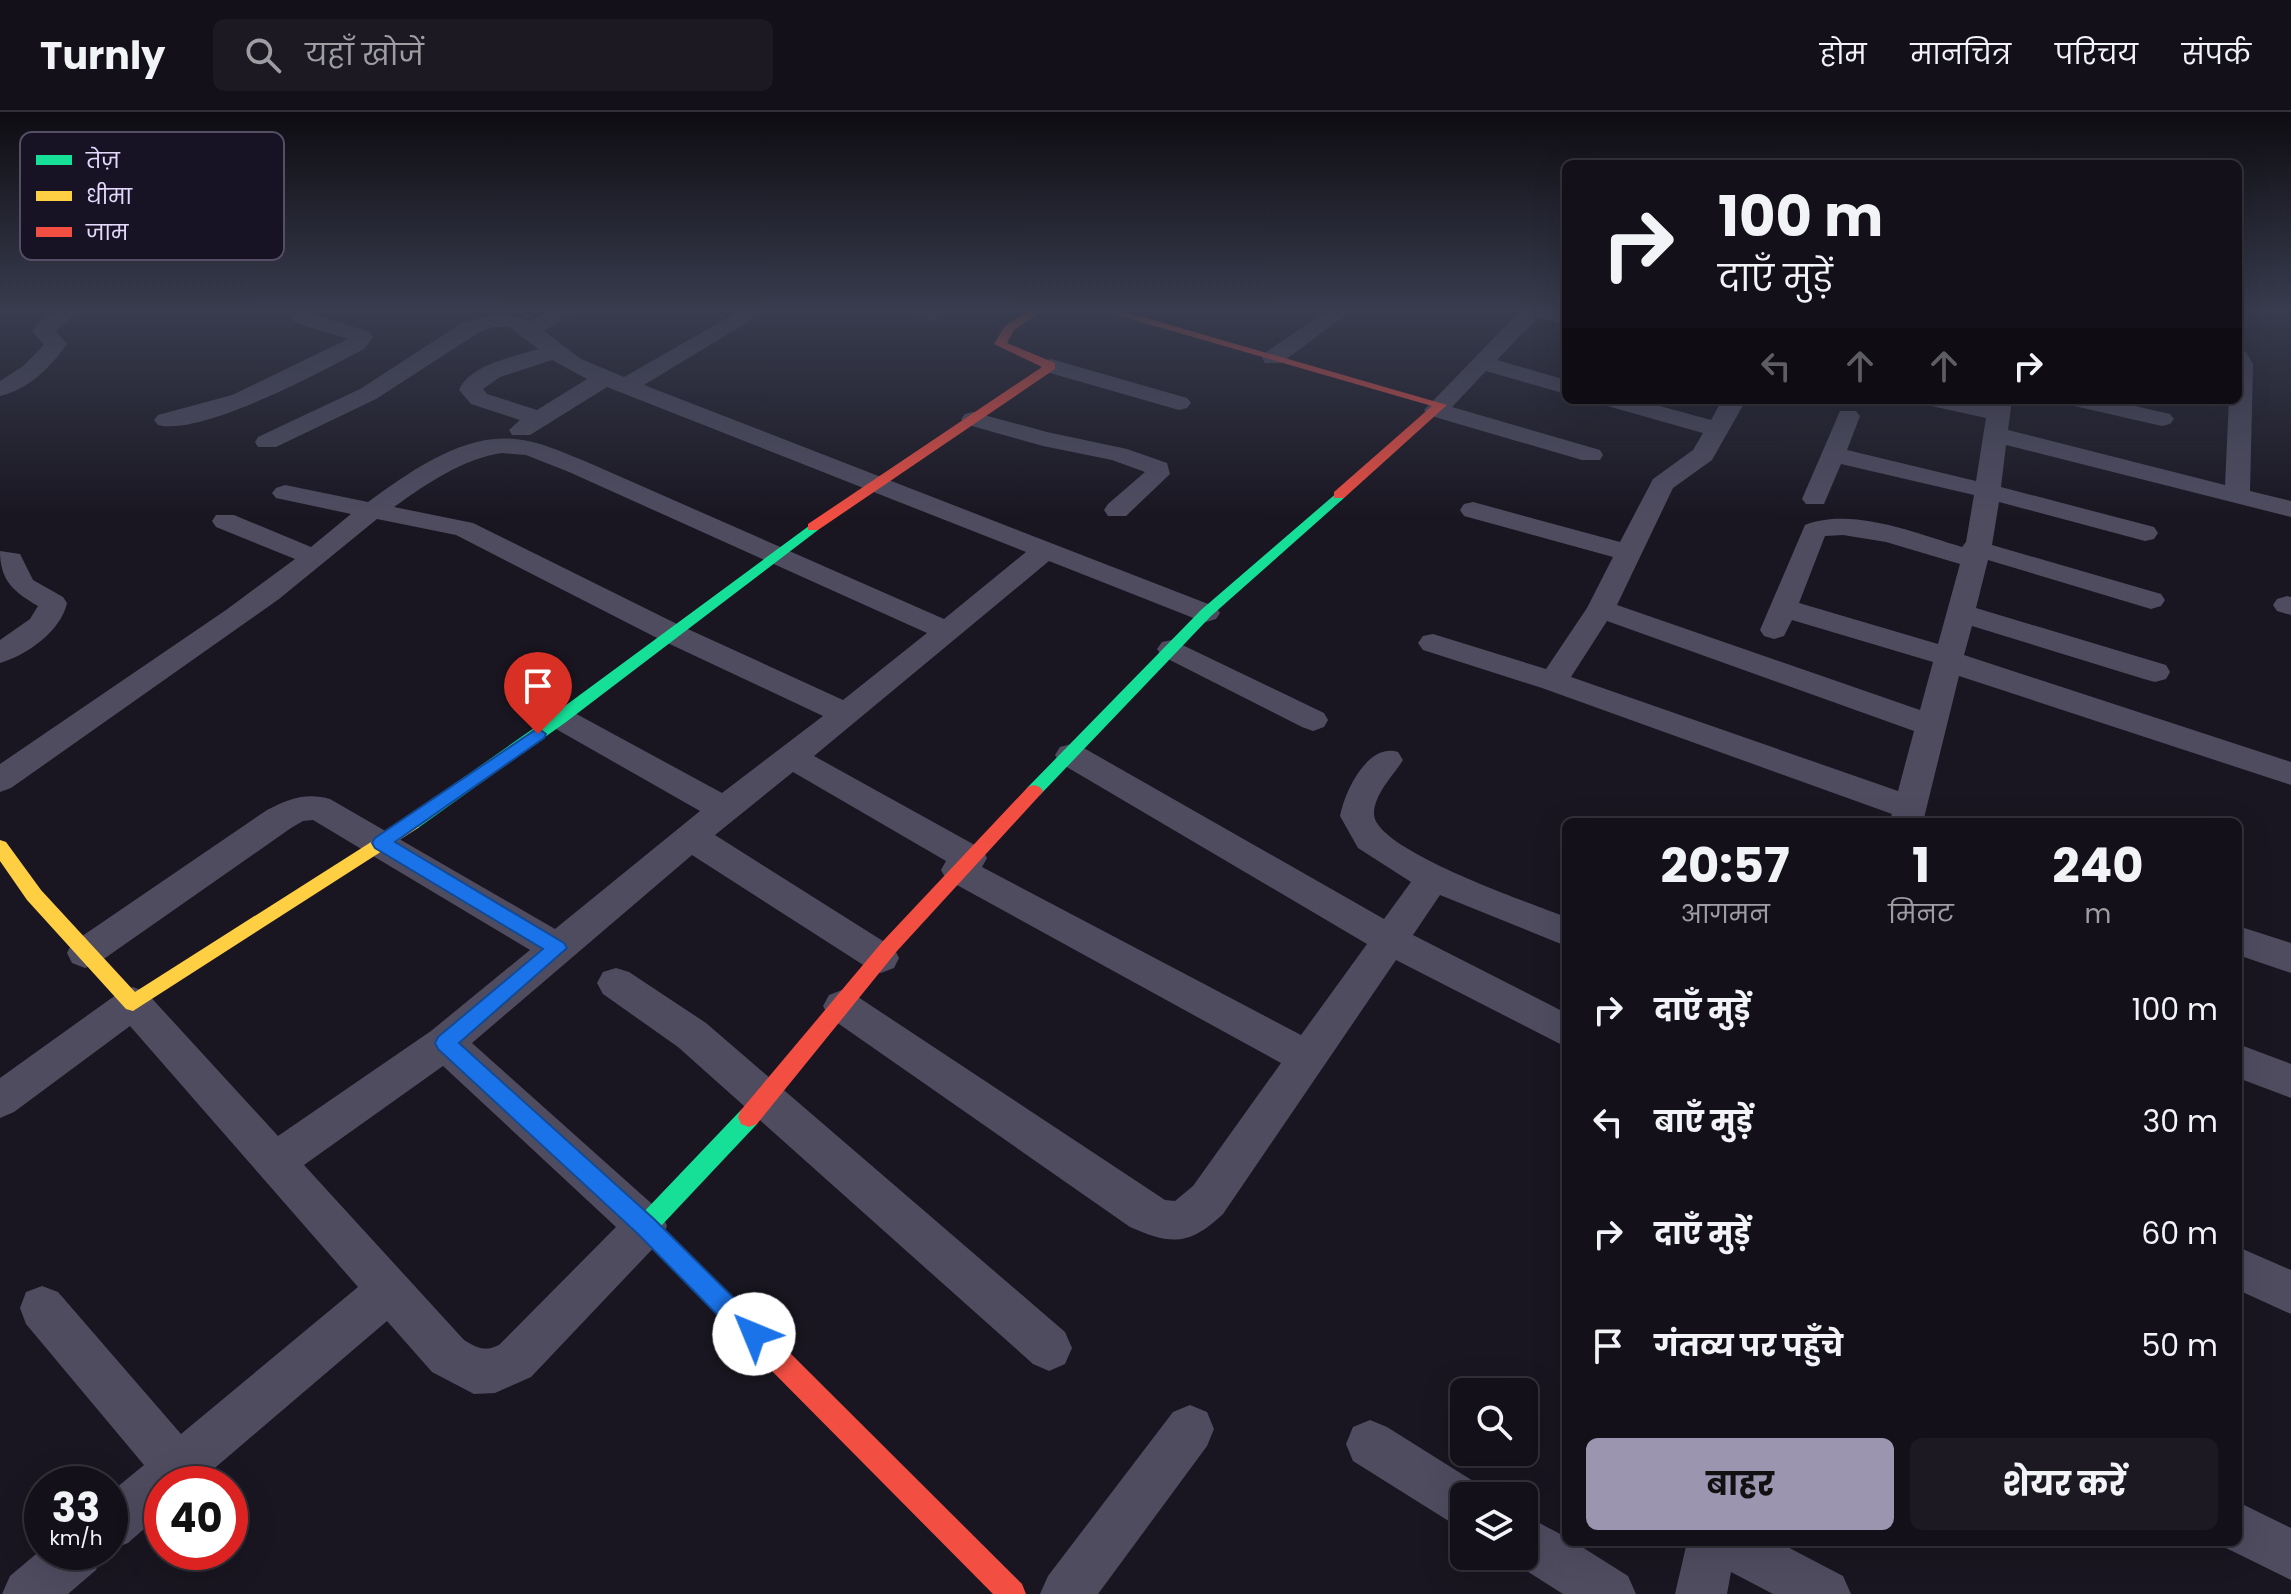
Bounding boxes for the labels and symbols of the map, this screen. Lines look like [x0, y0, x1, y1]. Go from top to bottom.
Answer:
legend [20, 132, 284, 260]
text: तेज़ [85, 145, 121, 176]
text: धीमा [86, 181, 133, 212]
text: जाम [85, 217, 129, 248]
pin [504, 652, 572, 734]
position arrow [712, 1292, 796, 1376]
speed limit sign: 40 [144, 1466, 248, 1570]

